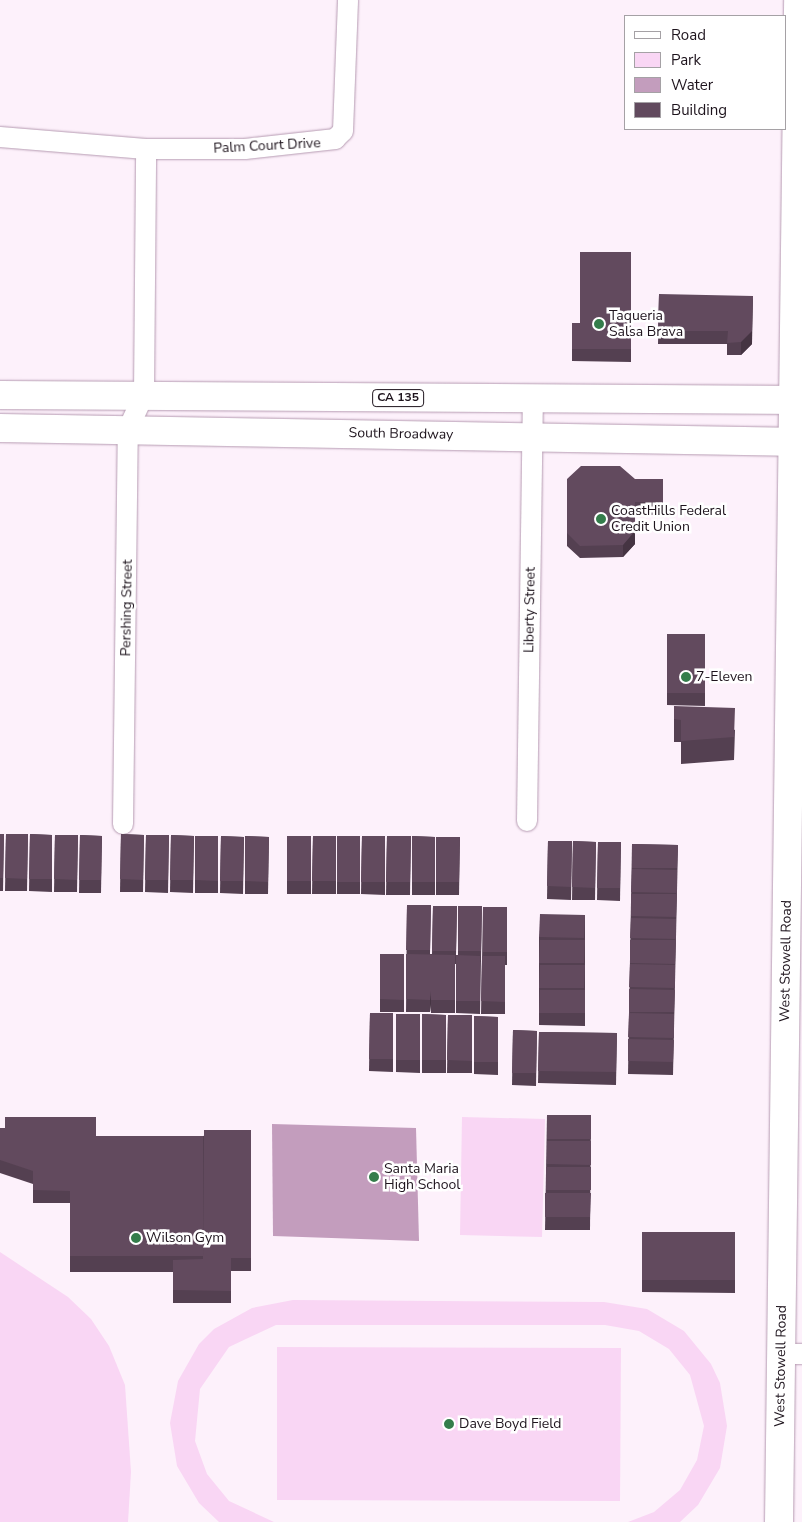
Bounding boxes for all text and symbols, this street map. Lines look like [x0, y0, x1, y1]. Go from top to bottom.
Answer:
legend [624, 15, 787, 130]
text: Road [671, 25, 706, 45]
text: Park [671, 50, 701, 70]
text: Water [671, 75, 713, 95]
text: Building [671, 100, 727, 120]
street label: Palm Court Drive [213, 135, 321, 157]
place label: Taqueria Salsa Brava [609, 308, 683, 341]
marker: Taqueria Salsa Brava [593, 318, 605, 330]
road number: CA 135 [372, 388, 424, 408]
street label: South Broadway [349, 425, 453, 443]
place label: CoastHills Federal Credit Union [611, 503, 726, 536]
marker: CoastHills Federal Credit Union [595, 513, 607, 525]
street label: Pershing Street [118, 559, 136, 657]
street label: Liberty Street [521, 567, 539, 653]
place label: 7-Eleven [696, 669, 752, 685]
marker: 7-Eleven [680, 671, 692, 683]
street label: West Stowell Road [777, 900, 795, 1022]
place label: Santa Maria High School [384, 1161, 460, 1194]
marker: Santa Maria High School [368, 1171, 380, 1183]
place label: Wilson Gym [146, 1230, 224, 1246]
marker: Wilson Gym [130, 1232, 142, 1244]
street label: West Stowell Road [772, 1305, 790, 1427]
place label: Dave Boyd Field [459, 1416, 561, 1432]
marker: Dave Boyd Field [443, 1418, 455, 1430]

